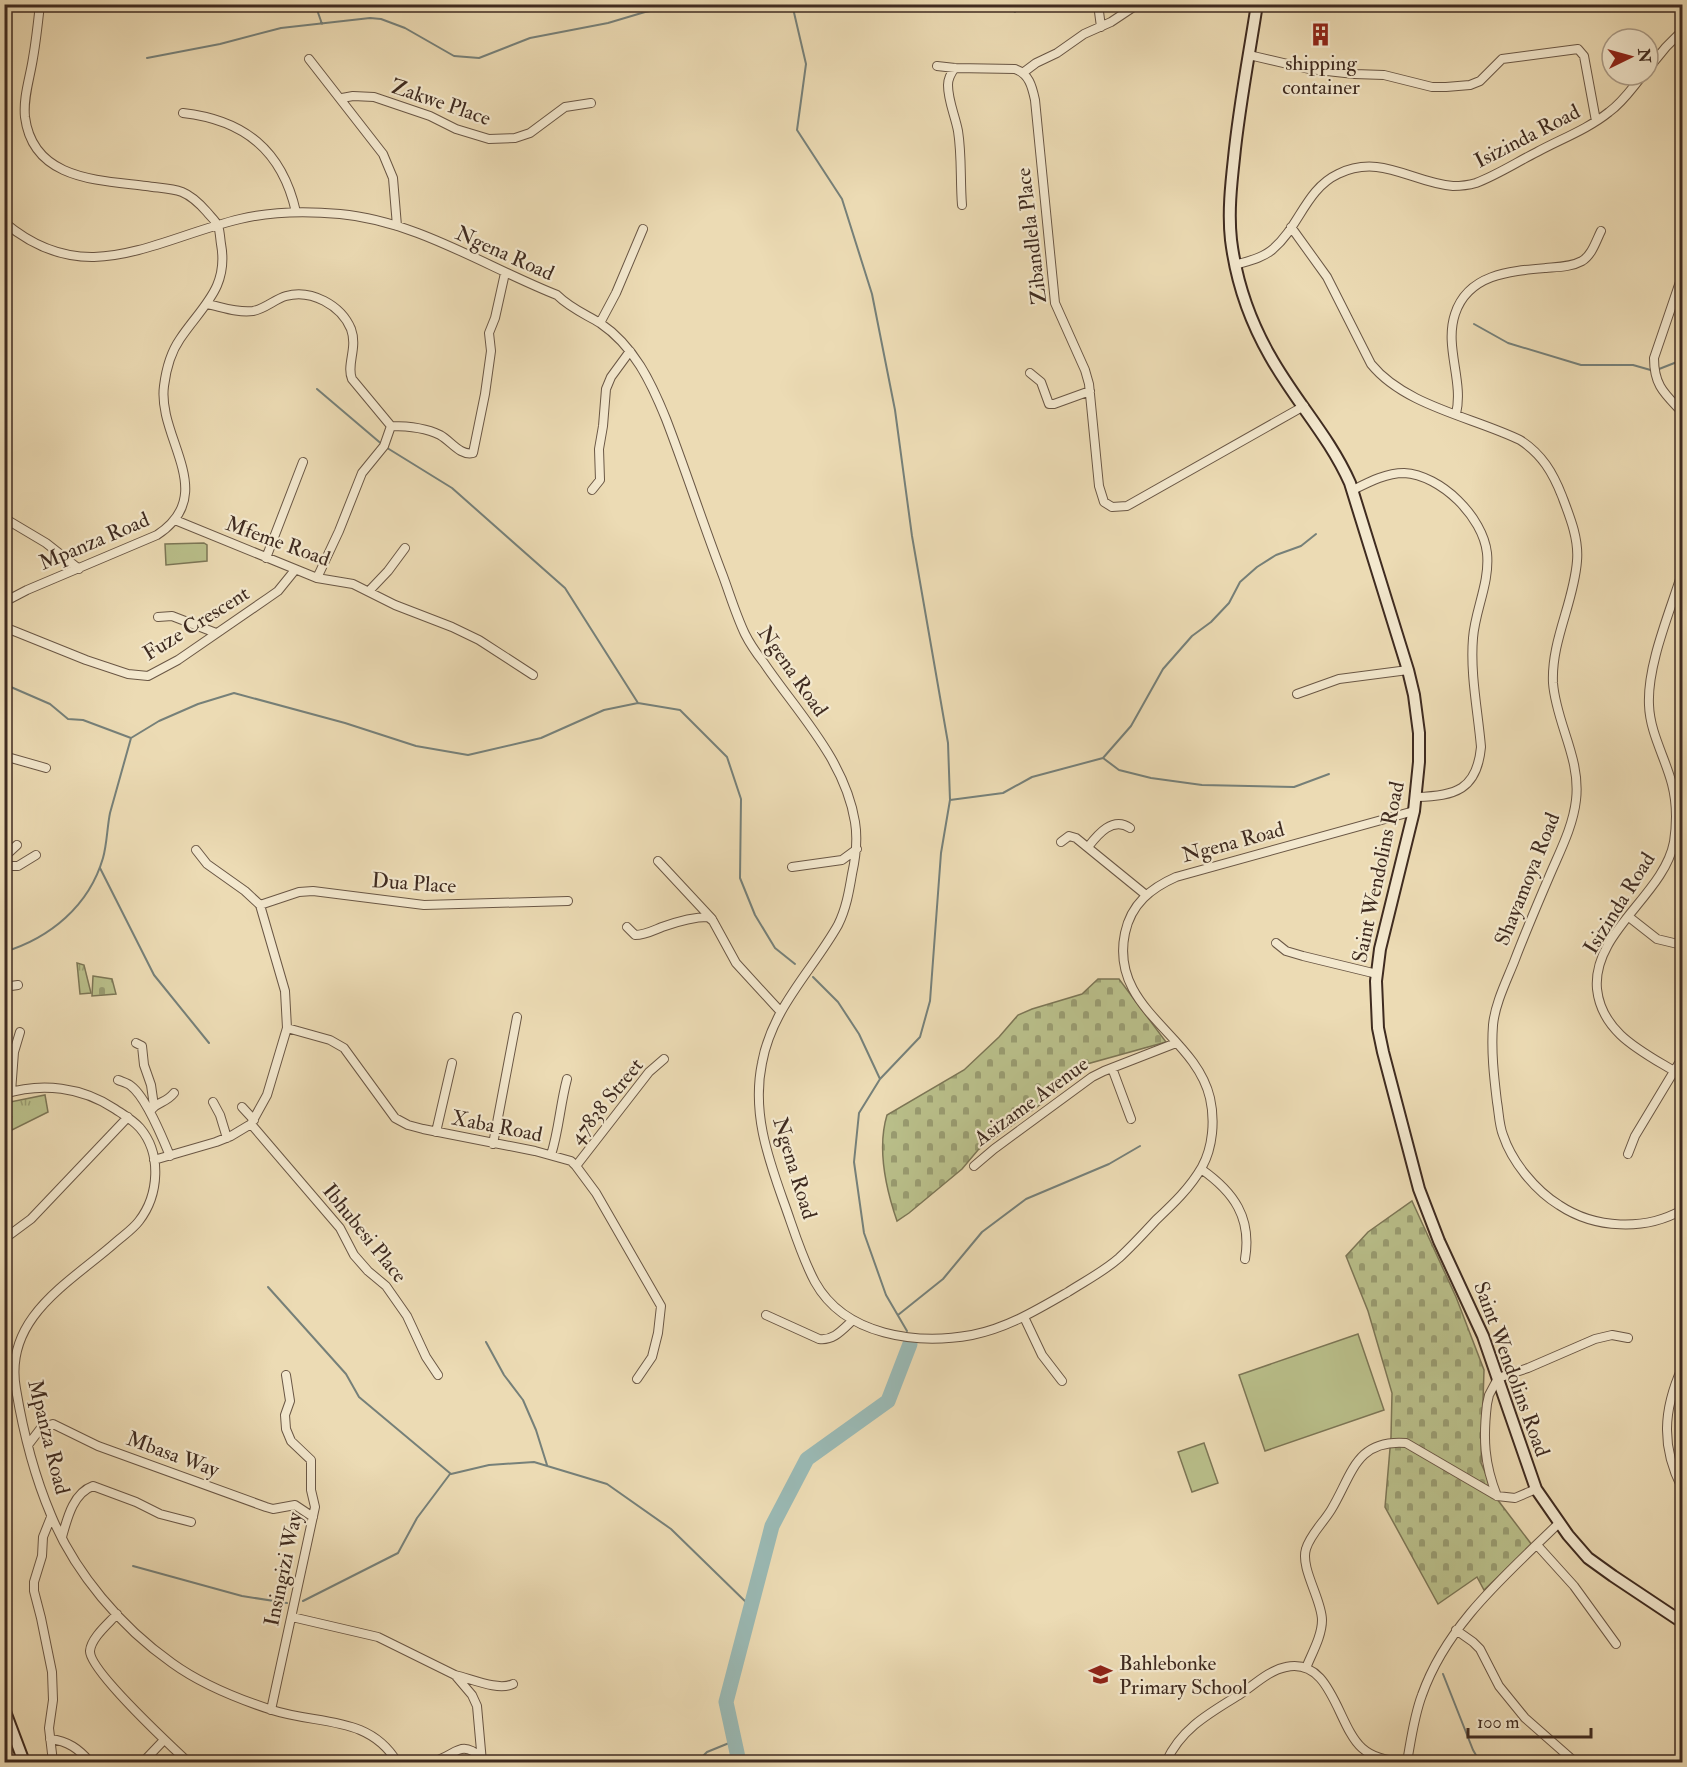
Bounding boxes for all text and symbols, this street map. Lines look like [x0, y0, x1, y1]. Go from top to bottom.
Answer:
building icon: shipping container [1308, 22, 1334, 48]
north arrow [1600, 27, 1660, 87]
text: N [1633, 47, 1655, 64]
place label: shipping container [1282, 50, 1360, 101]
street label: Zakwe Place [387, 73, 495, 132]
street label: Isizinda Road [1470, 98, 1585, 175]
street label: Zibandlela Place [1010, 166, 1053, 306]
street label: Ngena Road [451, 220, 559, 287]
street label: Mpanza Road [35, 506, 154, 577]
street label: Mfeme Road [222, 510, 334, 573]
street label: Fuze Crescent [138, 580, 255, 667]
street label: Ngena Road [751, 620, 834, 723]
street label: Saint Wendolins Road [1346, 778, 1411, 965]
street label: Shayamoya Road [1488, 808, 1567, 950]
street label: Ngena Road [1179, 816, 1288, 869]
street label: Isizinda Road [1577, 847, 1662, 959]
street label: Dua Place [371, 867, 457, 900]
street label: Asizame Avenue [968, 1051, 1094, 1153]
street label: 47838 Street [563, 1053, 649, 1150]
street label: Xaba Road [449, 1104, 545, 1149]
street label: Ngena Road [766, 1114, 823, 1223]
street label: Ibhubesi Place [316, 1178, 413, 1289]
street label: Saint Wendolins Road [1467, 1278, 1556, 1461]
street label: Mpanza Road [21, 1377, 76, 1498]
street label: Mbasa Way [123, 1425, 224, 1484]
street label: Insingizi Way [258, 1509, 309, 1629]
place label: Bahlebonke Primary School [1119, 1650, 1248, 1701]
school or university icon: Bahlebonke Primary School [1088, 1662, 1114, 1688]
scale bar [1468, 1701, 1591, 1739]
text: 100 m [1477, 1711, 1520, 1734]

